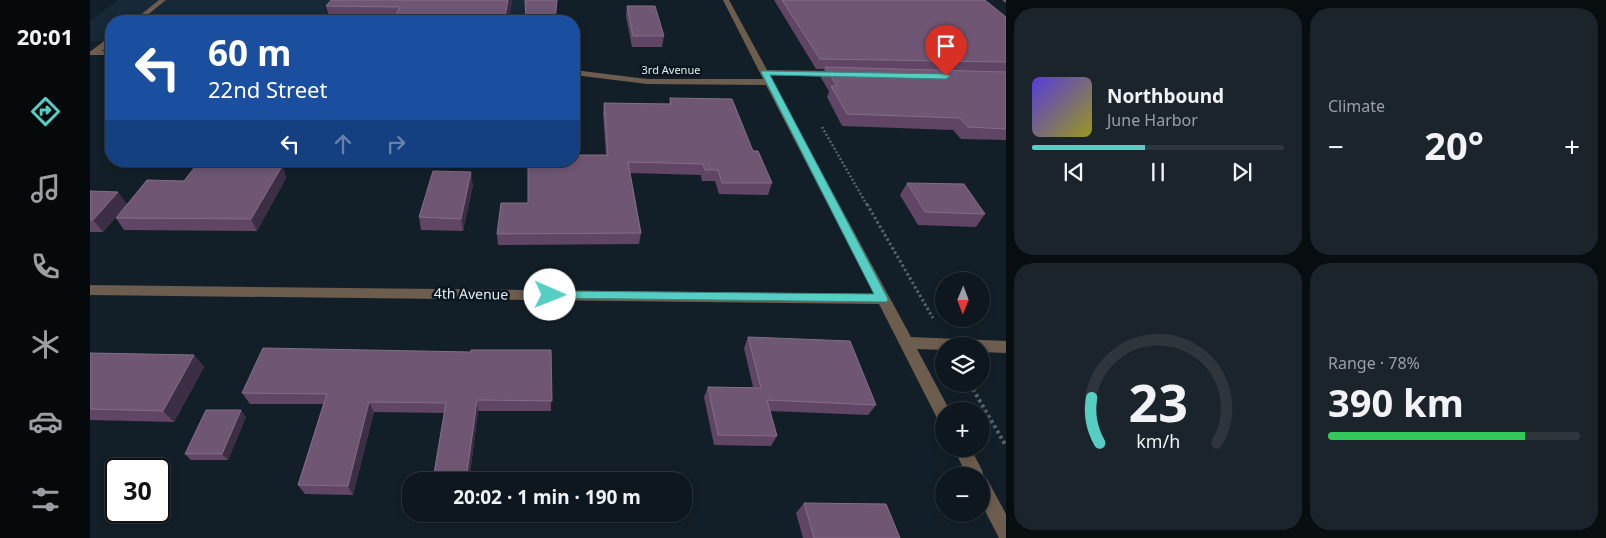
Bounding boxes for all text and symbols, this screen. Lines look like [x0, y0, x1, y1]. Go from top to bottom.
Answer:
text: 20:01 [17, 21, 73, 51]
pin [925, 25, 967, 76]
text: 60 m [208, 29, 291, 76]
icon: arrive [932, 32, 960, 60]
icon: left [125, 35, 190, 100]
street label: 3rd Avenue [642, 62, 700, 77]
text: 22nd Street [208, 74, 327, 104]
text: Northbound [1107, 83, 1224, 109]
icon: directions [28, 94, 63, 129]
text: Climate [1328, 95, 1385, 117]
text: June Harbor [1107, 109, 1198, 131]
text: 20° [1424, 119, 1484, 171]
text: − [1328, 127, 1344, 165]
text: + [1564, 127, 1580, 165]
icon: left [276, 130, 304, 158]
icon: ahead [329, 130, 357, 158]
icon: right [382, 130, 410, 158]
icon: previous [1060, 158, 1088, 186]
icon: pause [1144, 158, 1172, 186]
icon: next [1228, 158, 1256, 186]
icon: music [28, 171, 63, 206]
icon: phone [28, 249, 63, 284]
position arrow [523, 268, 575, 320]
north arrow [935, 272, 990, 328]
map controls [935, 272, 990, 522]
street label: 4th Avenue [434, 283, 509, 304]
icon: climate [28, 327, 63, 362]
button: layers [935, 337, 990, 392]
text: Range · 78% [1328, 352, 1420, 374]
text: 23 [1128, 366, 1188, 437]
text: 390 km [1328, 376, 1464, 428]
button: + [935, 402, 990, 457]
icon: car [28, 404, 63, 439]
text: km/h [1136, 429, 1180, 453]
speed limit sign: 30 [105, 458, 170, 523]
button: − [935, 467, 990, 522]
icon: filters [28, 482, 63, 517]
text: 20:02 · 1 min · 190 m [453, 484, 641, 510]

